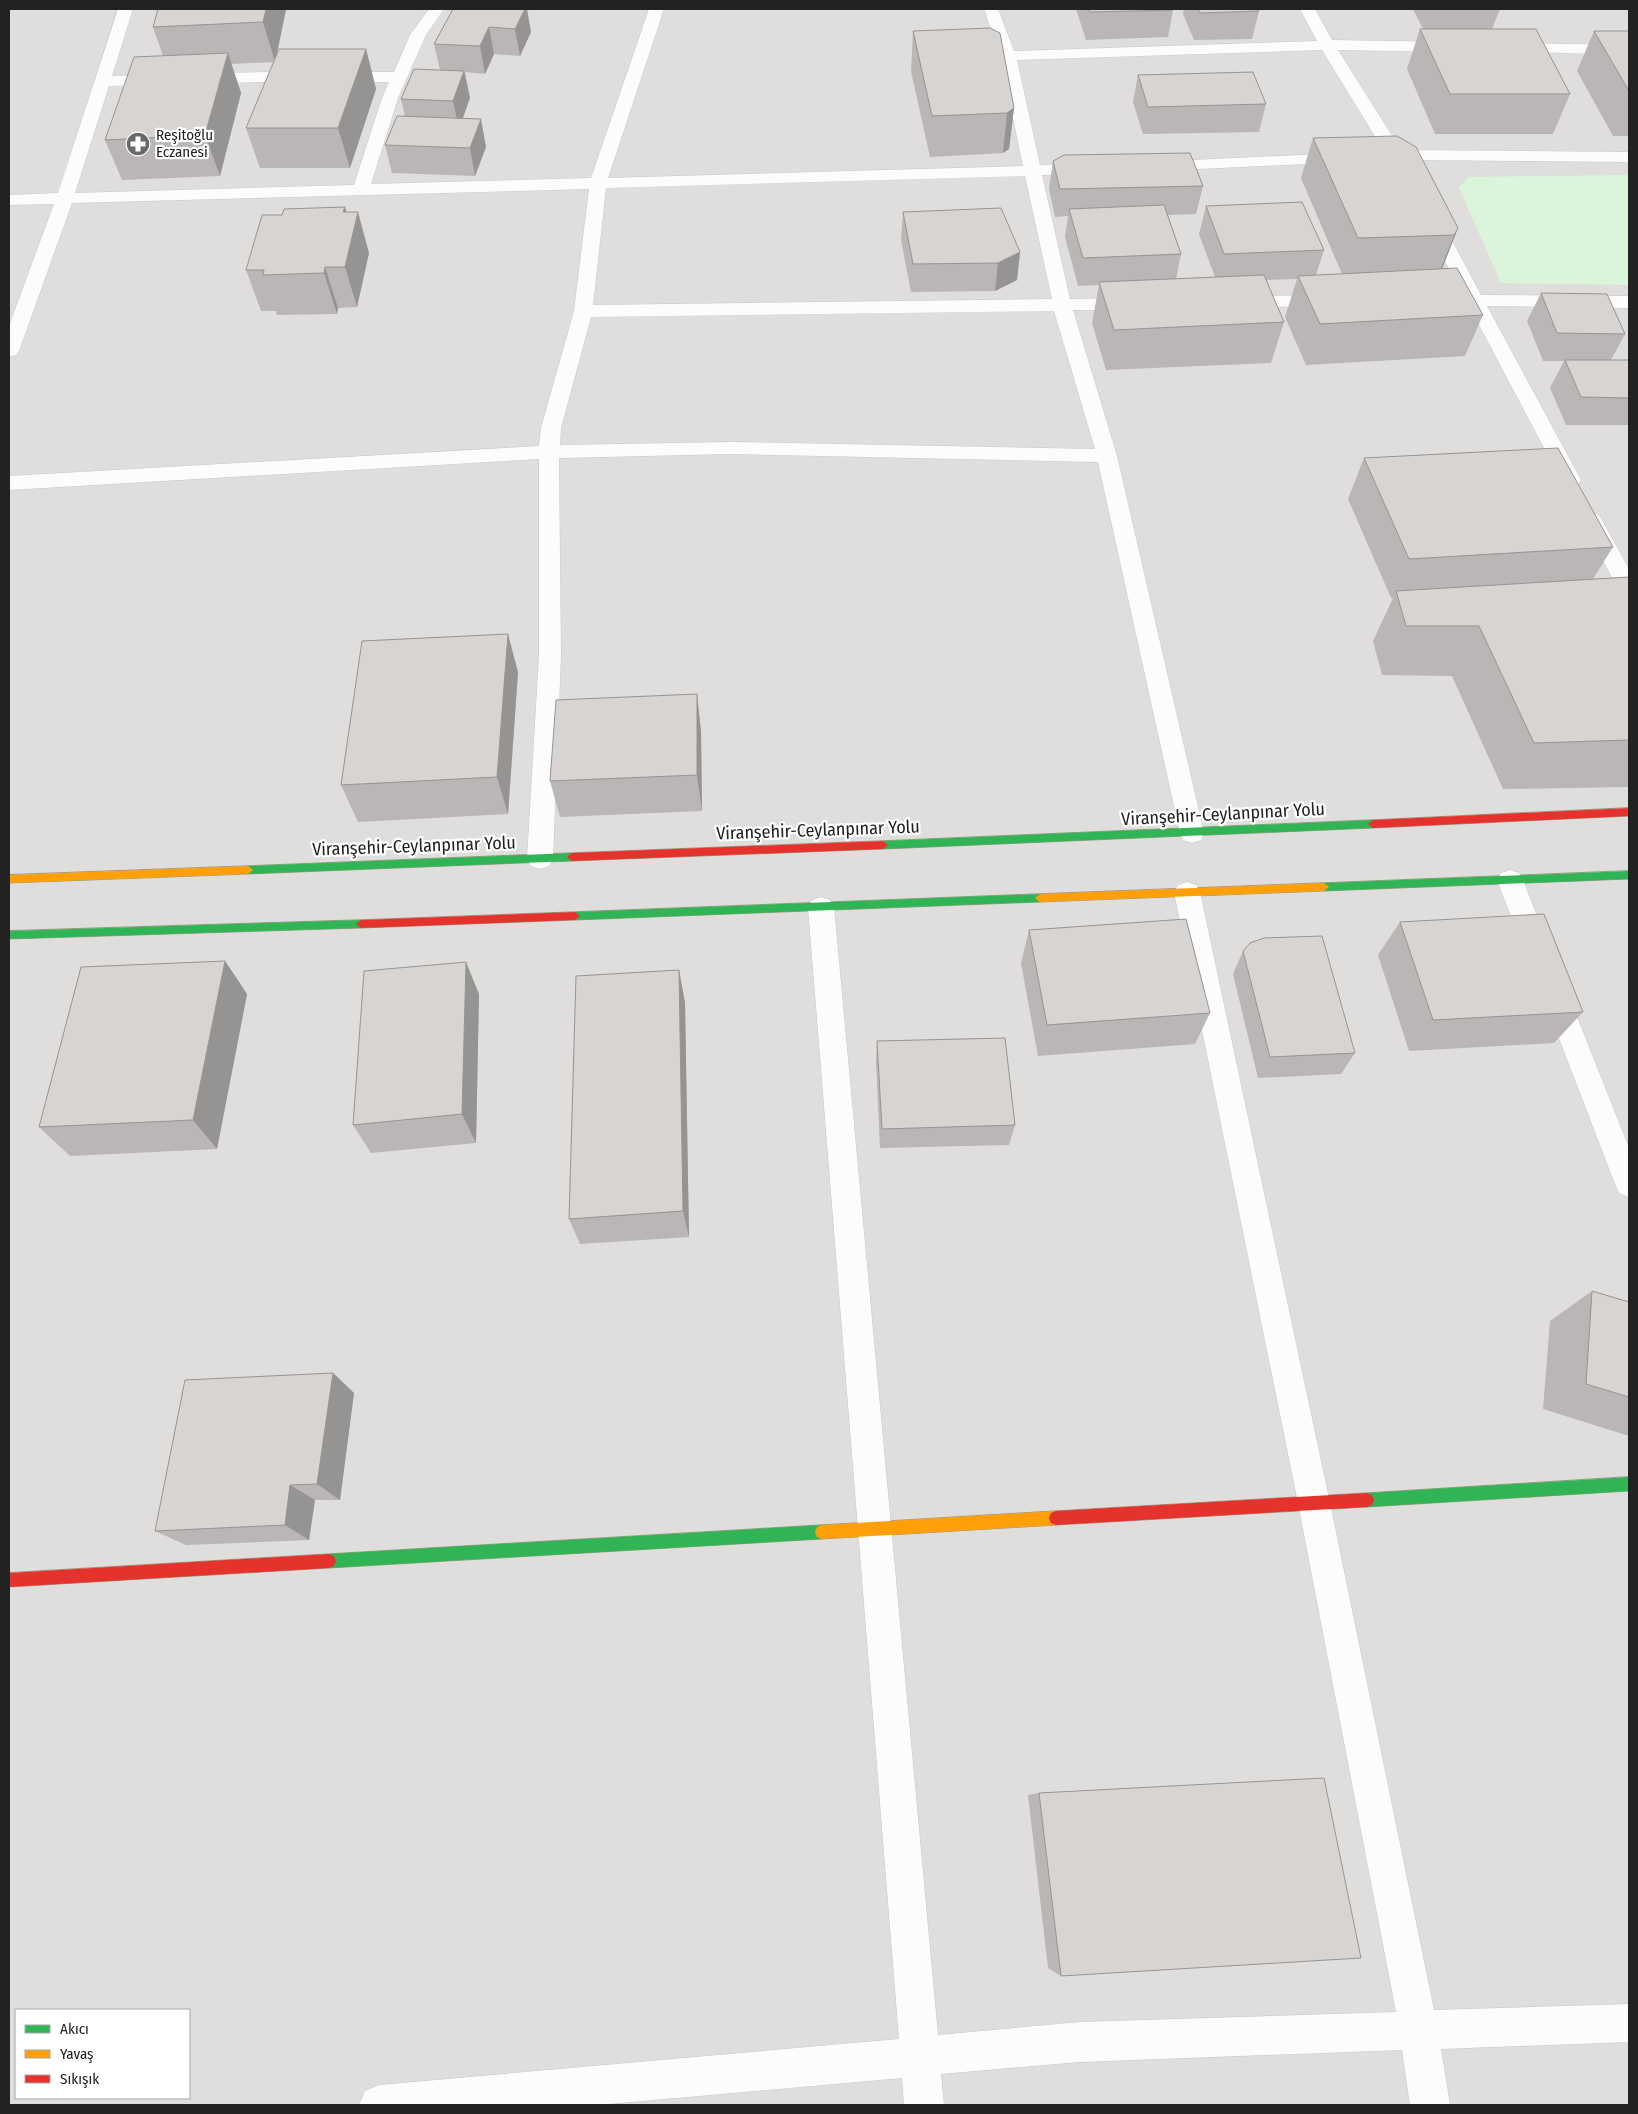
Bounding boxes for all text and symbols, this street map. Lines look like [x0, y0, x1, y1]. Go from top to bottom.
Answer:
place label: Reşitoğlu Eczanesi [156, 126, 213, 161]
pharmacy icon: Reşitoğlu Eczanesi [125, 131, 151, 157]
street label: Viranşehir-Ceylanpınar Yolu [1121, 798, 1325, 830]
street label: Viranşehir-Ceylanpınar Yolu [716, 815, 920, 845]
street label: Viranşehir-Ceylanpınar Yolu [312, 831, 516, 861]
legend [15, 2009, 190, 2099]
text: Akıcı [60, 2020, 89, 2038]
text: Yavaş [60, 2045, 94, 2063]
text: Sıkışık [60, 2070, 99, 2088]

